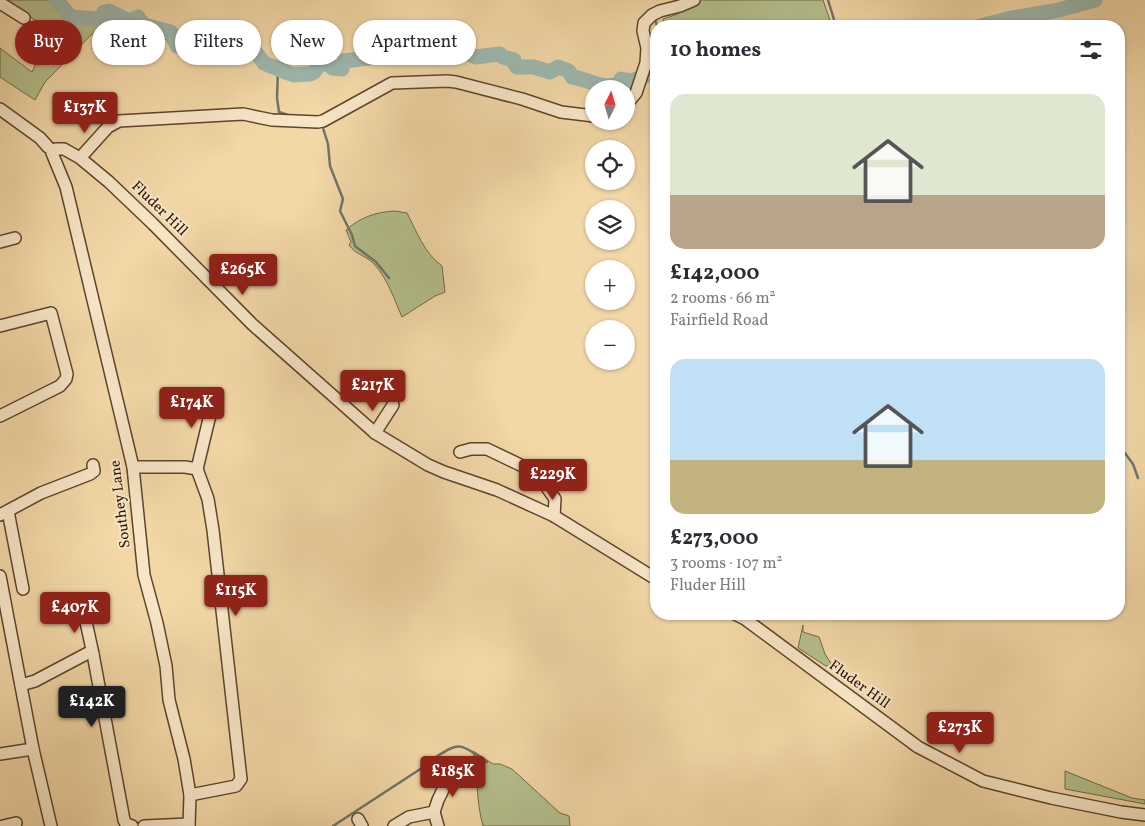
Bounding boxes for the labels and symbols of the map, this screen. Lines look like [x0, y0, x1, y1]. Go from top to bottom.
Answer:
north arrow [585, 80, 635, 130]
pin: £137K [50, 92, 120, 134]
street label: Fluder Hill [126, 177, 192, 241]
pin: £265K [208, 254, 278, 296]
pin: £217K [338, 370, 408, 412]
pin: £174K [157, 386, 227, 429]
pin: £229K [518, 458, 588, 501]
street label: Southey Lane [105, 459, 137, 549]
pin: £115K [201, 574, 271, 617]
pin: £407K [40, 592, 110, 634]
street label: Fluder Hill [824, 656, 894, 714]
pin: £142K [57, 686, 127, 728]
pin: £273K [925, 712, 995, 754]
pin: £185K [418, 756, 488, 798]

